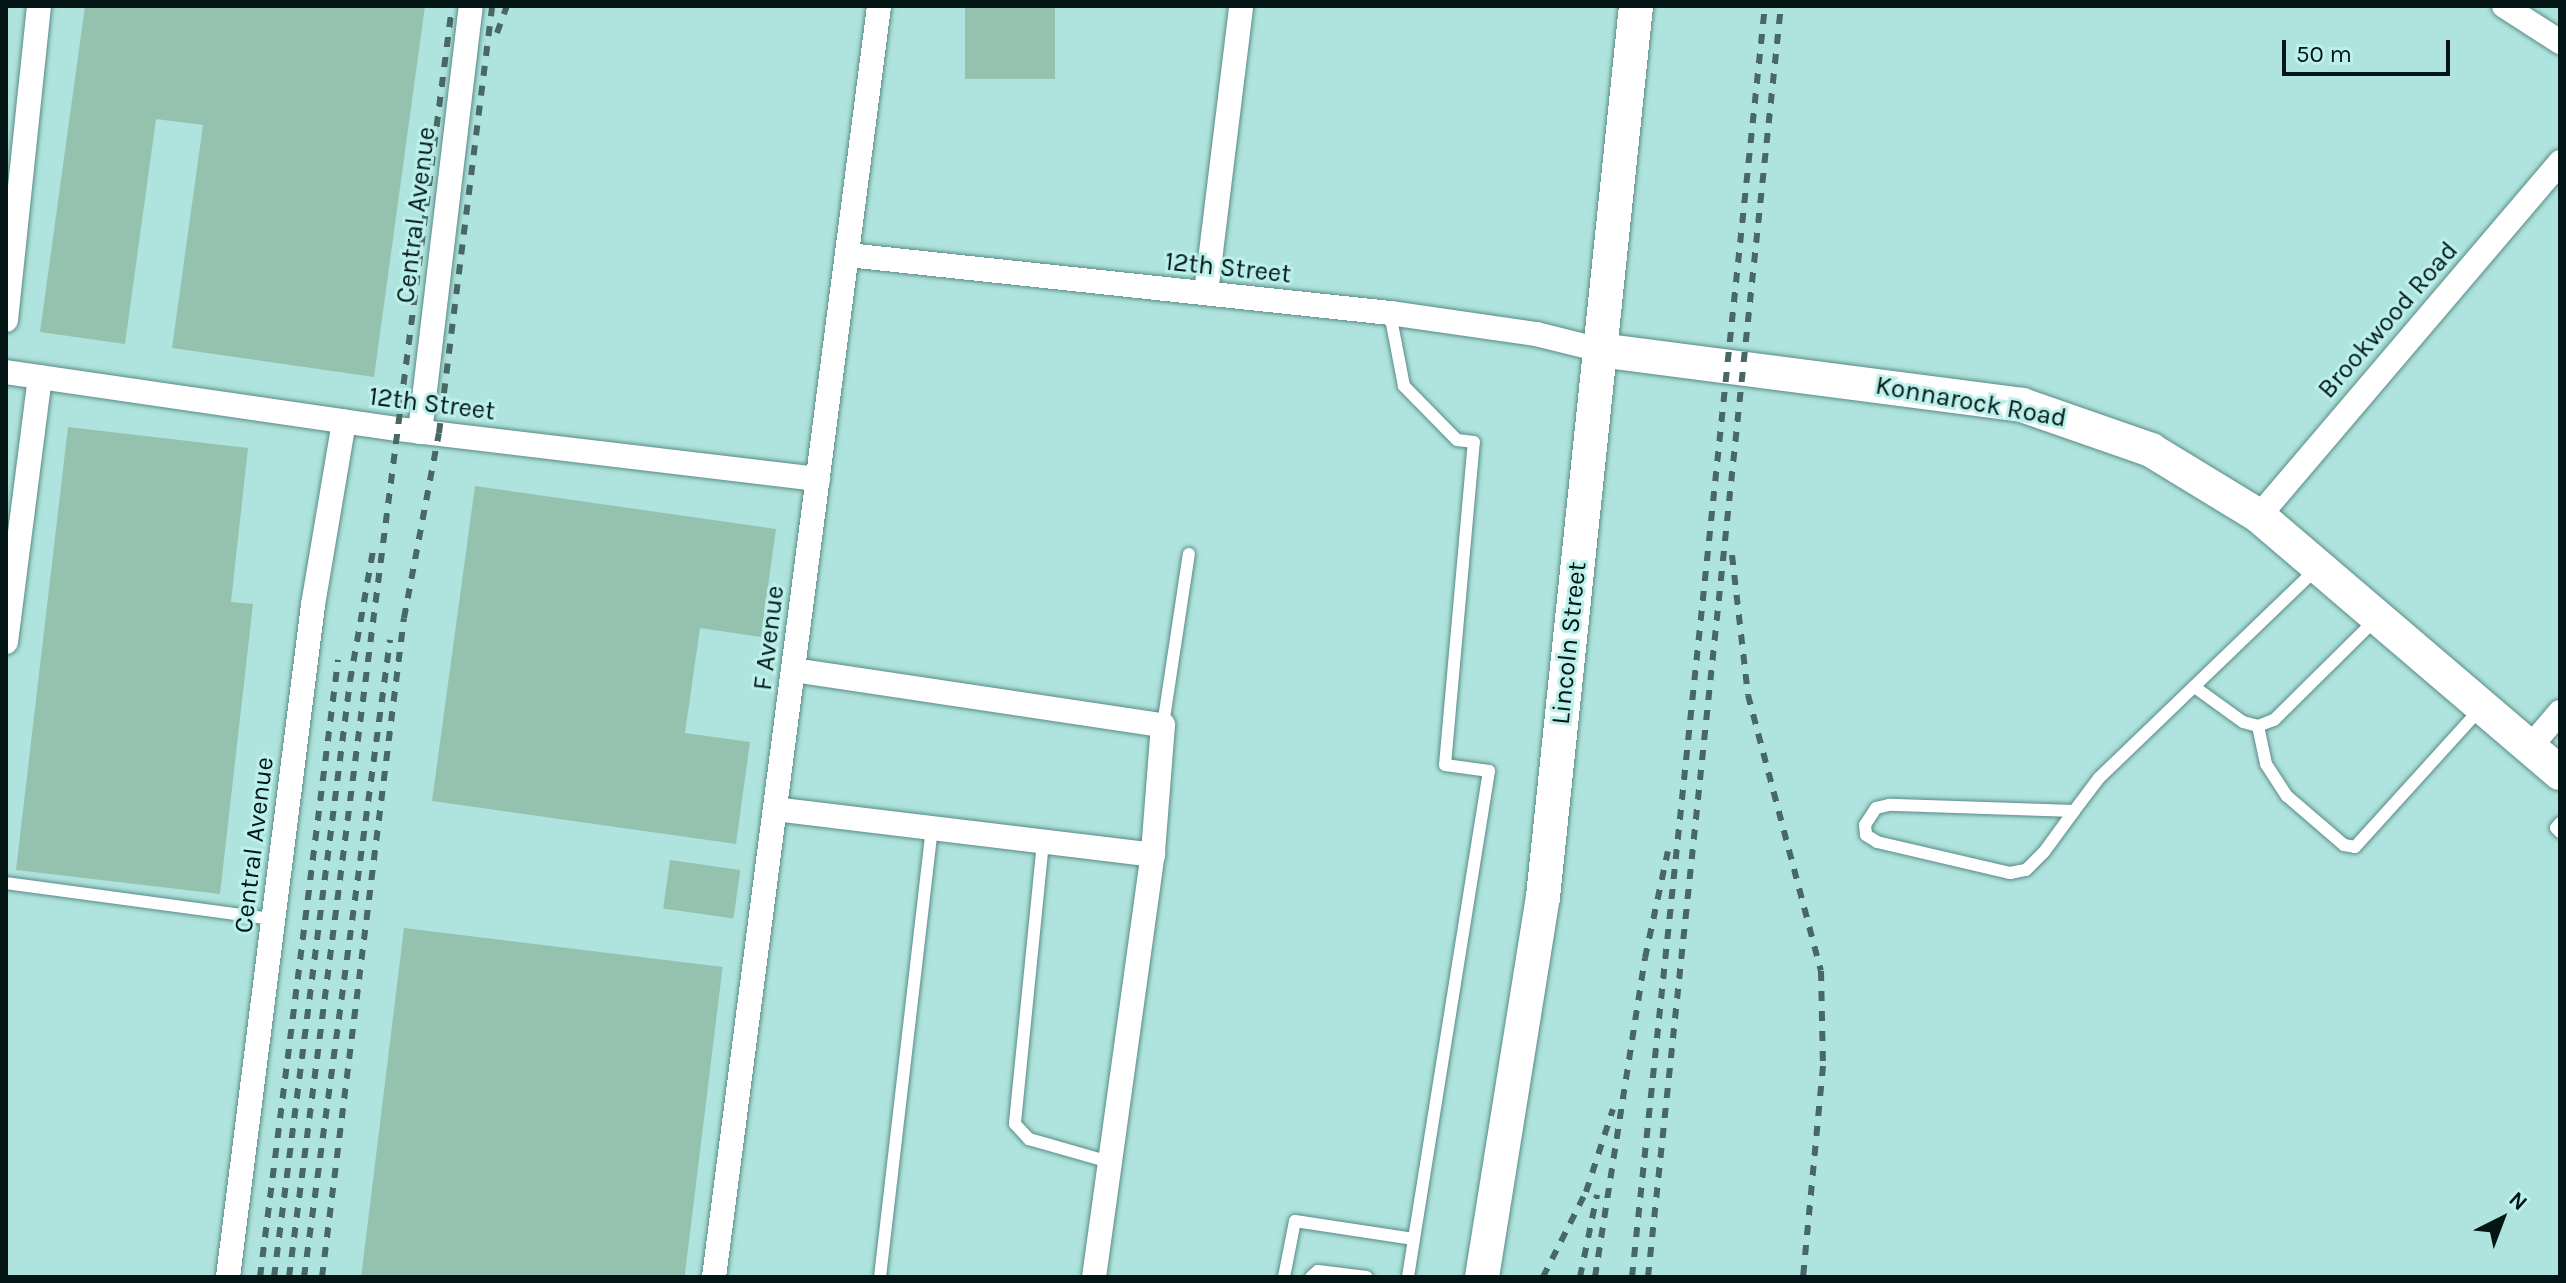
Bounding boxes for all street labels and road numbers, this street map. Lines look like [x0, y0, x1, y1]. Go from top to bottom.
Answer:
street label: Central Avenue [390, 125, 442, 305]
street label: Brookwood Road [2312, 235, 2464, 405]
street label: 12th Street [1163, 246, 1293, 290]
street label: Konnarock Road [1873, 370, 2069, 434]
street label: 12th Street [367, 381, 497, 427]
street label: Lincoln Street [1545, 560, 1593, 726]
street label: F Avenue [747, 584, 791, 692]
street label: Central Avenue [228, 755, 280, 935]

